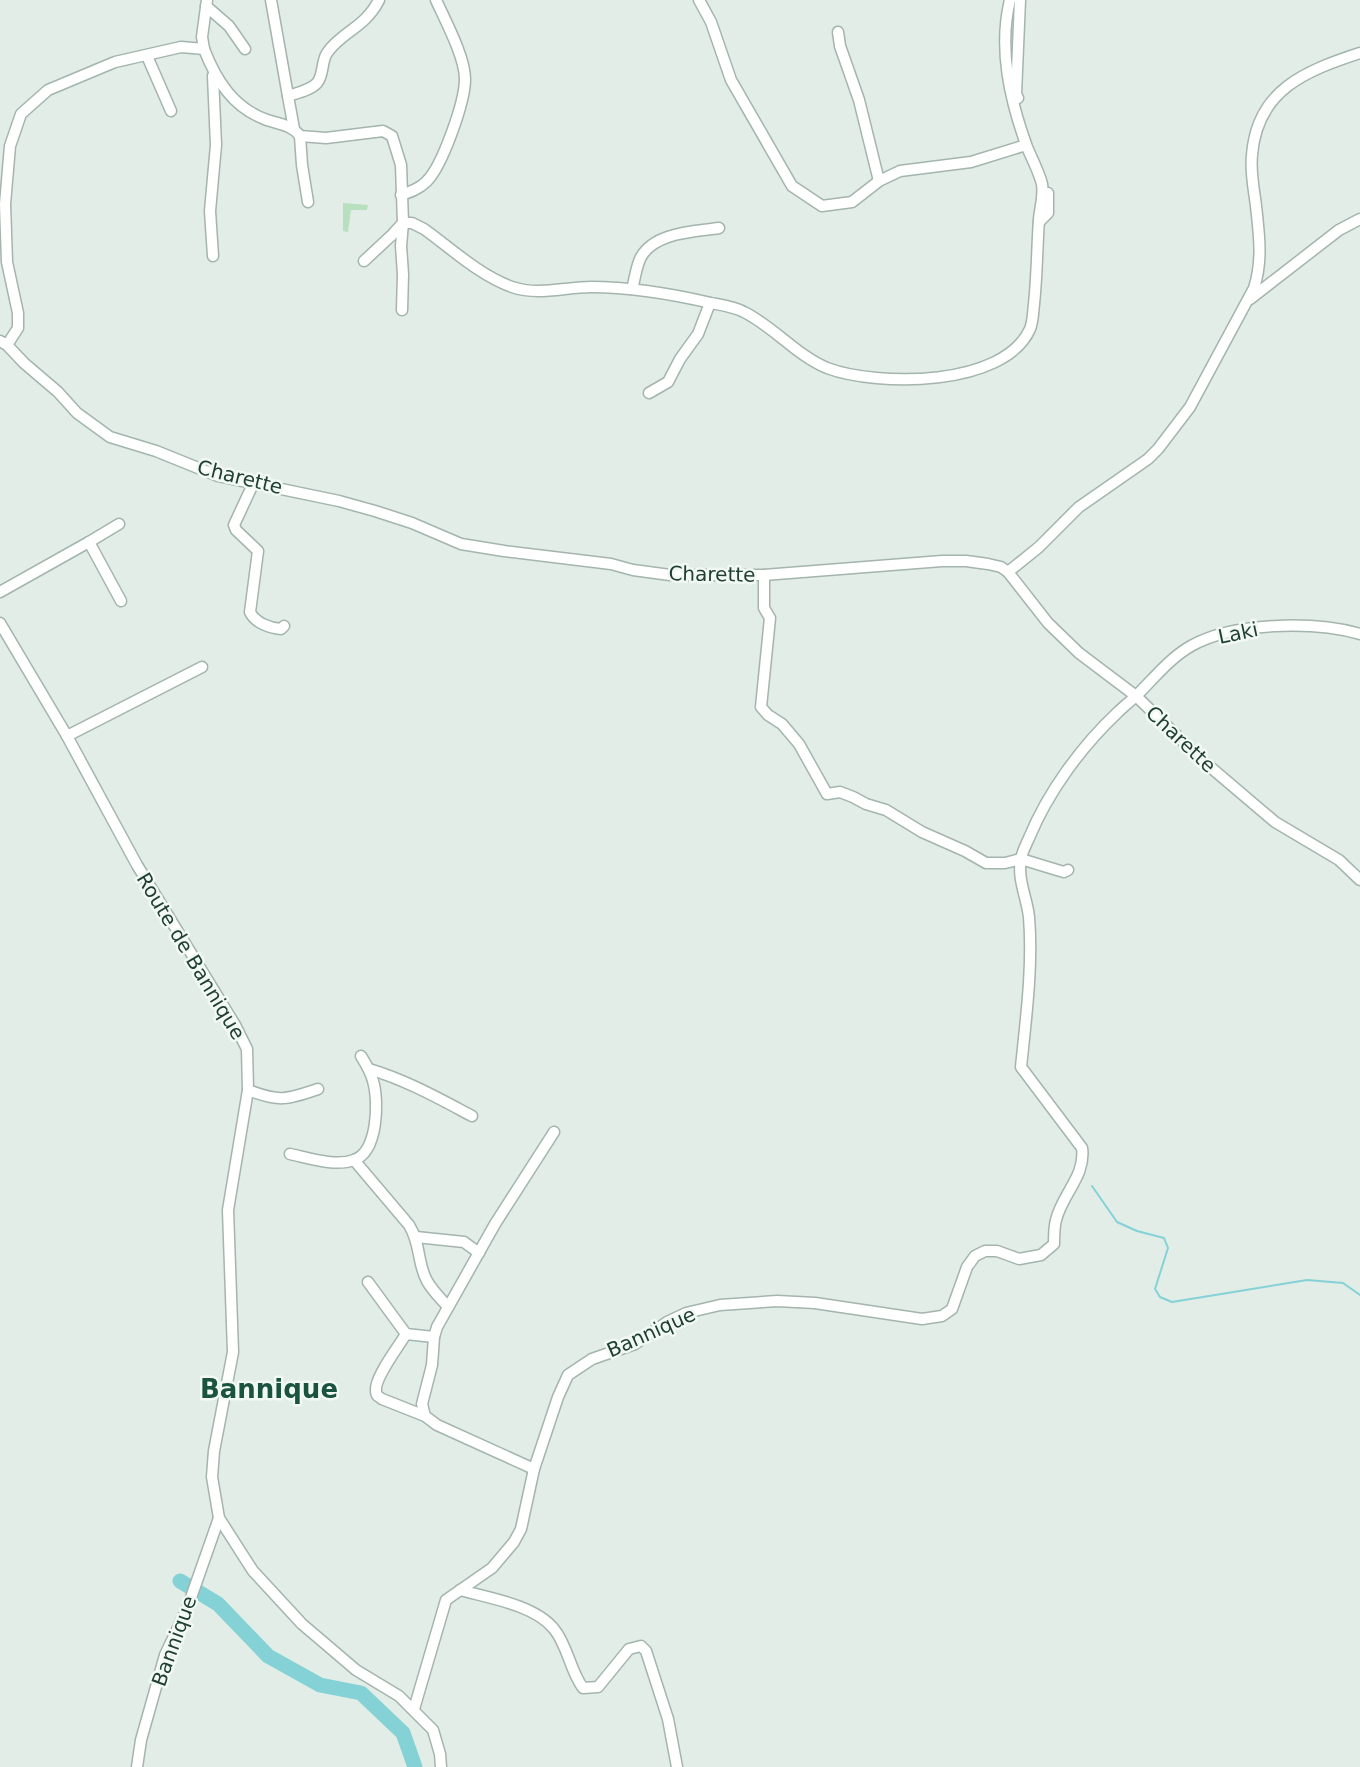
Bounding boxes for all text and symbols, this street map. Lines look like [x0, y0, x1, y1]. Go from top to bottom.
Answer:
street label: Charette [195, 455, 285, 499]
street label: Charette [668, 561, 756, 587]
street label: Laki [1216, 617, 1260, 649]
street label: Charette [1141, 701, 1221, 777]
street label: Route de Bannique [132, 868, 250, 1044]
street label: Bannique [603, 1302, 699, 1362]
district label: Bannique [200, 1374, 338, 1404]
street label: Bannique [147, 1592, 201, 1690]

